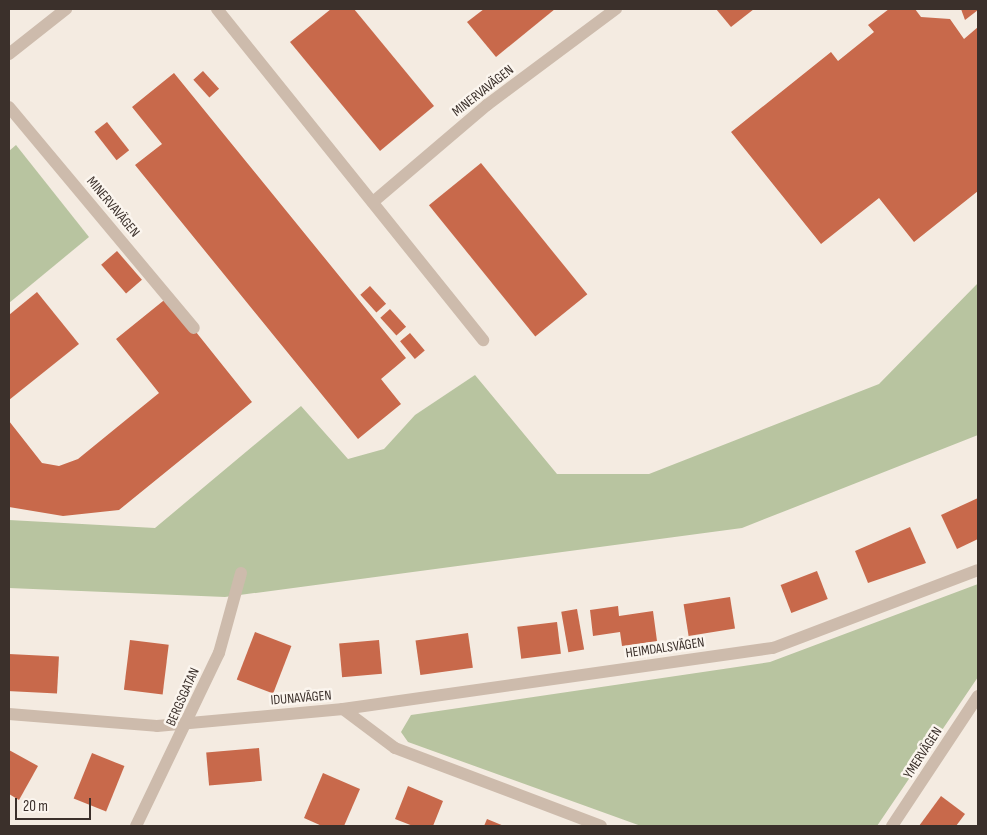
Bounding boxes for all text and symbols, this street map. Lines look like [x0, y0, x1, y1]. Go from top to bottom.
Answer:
street label: MINERVAVÄGEN [449, 62, 517, 120]
street label: MINERVAVÄGEN [83, 173, 143, 241]
street label: HEIMDALSVÄGEN [624, 634, 706, 662]
street label: BERGSGATAN [163, 665, 203, 729]
street label: IDUNAVÄGEN [270, 687, 332, 709]
street label: YMERVÄGEN [900, 724, 946, 782]
scale bar [18, 788, 94, 820]
text: 20 m [23, 797, 48, 816]

